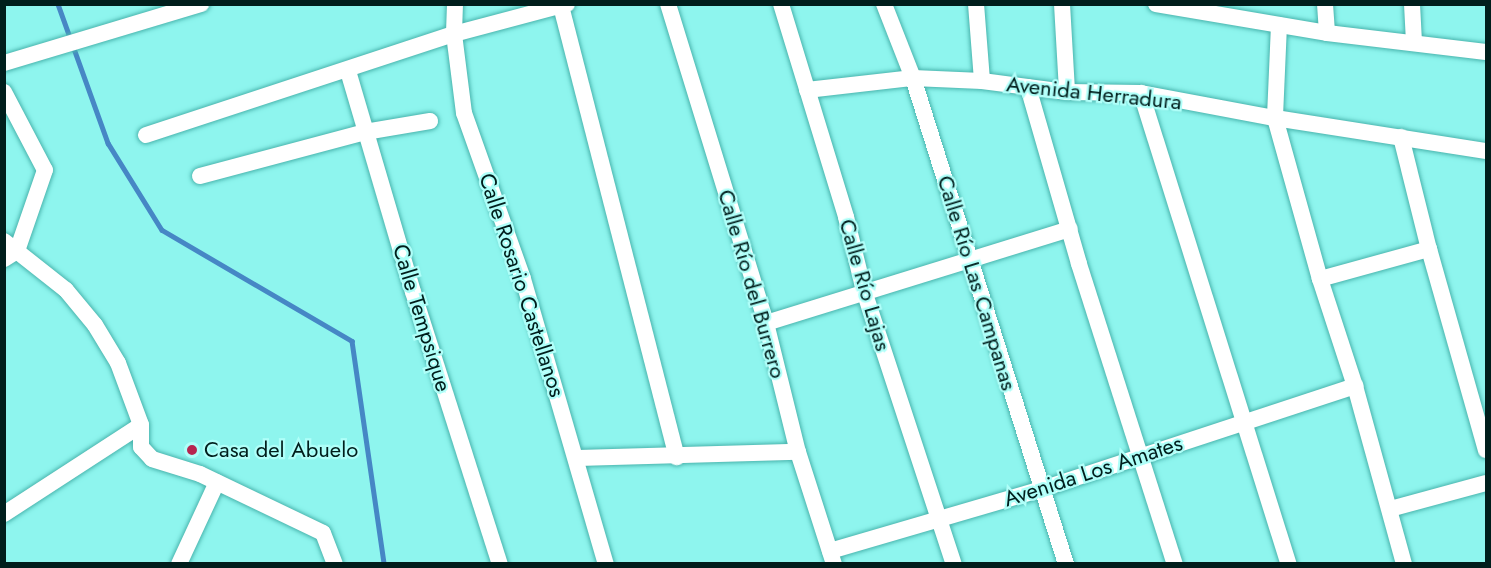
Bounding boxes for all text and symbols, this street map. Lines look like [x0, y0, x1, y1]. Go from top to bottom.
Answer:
street label: Avenida Herradura [1005, 71, 1183, 115]
street label: Calle Rosario Castellanos [473, 170, 571, 400]
street label: Calle Río Las Campanas [932, 172, 1022, 394]
street label: Calle Río del Burrero [712, 187, 792, 381]
street label: Calle Río Lajas [834, 216, 896, 354]
street label: Calle Tempsique [387, 241, 457, 395]
street label: Avenida Los Amates [1000, 430, 1186, 512]
place label: Casa del Abuelo [204, 437, 358, 463]
marker: Casa del Abuelo [185, 443, 199, 457]

